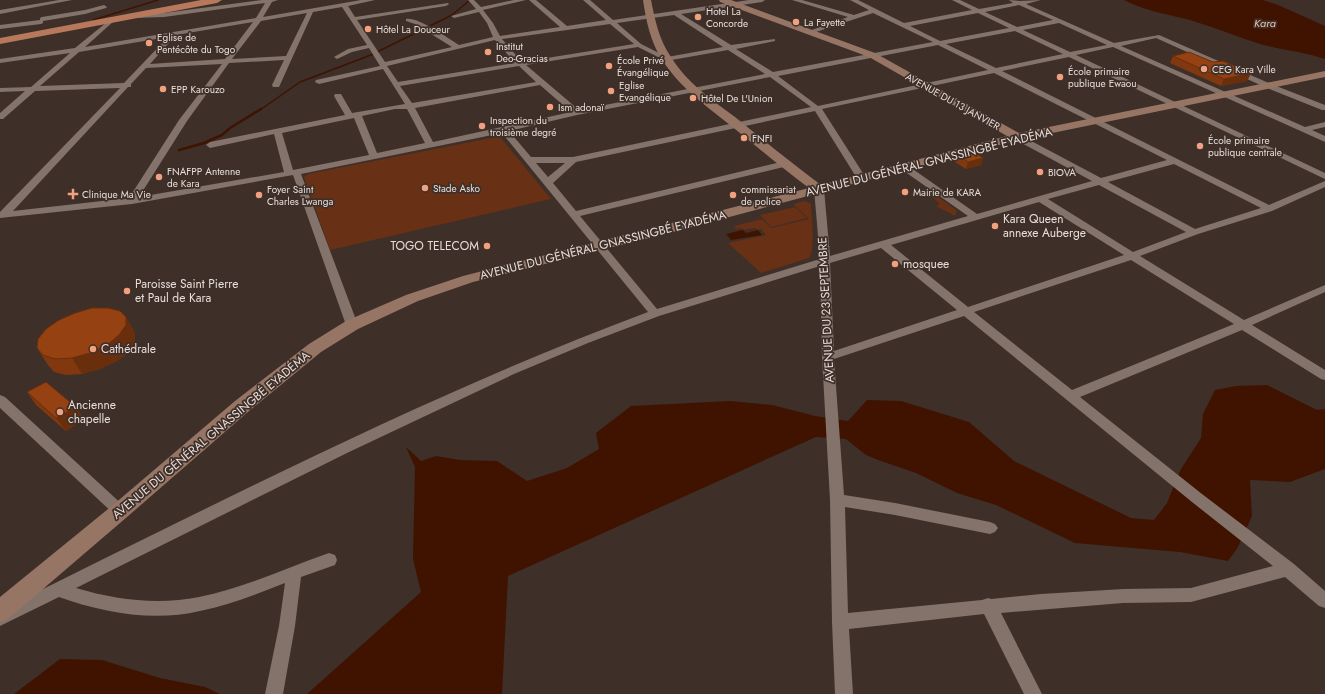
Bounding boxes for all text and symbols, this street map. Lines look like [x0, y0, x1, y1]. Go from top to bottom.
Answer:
place label: Hotel La Concorde [706, 4, 748, 31]
marker: Hotel La Concorde [693, 12, 703, 22]
place label: La Fayette [804, 15, 845, 30]
water label: Kara [1254, 15, 1276, 31]
marker: La Fayette [791, 17, 801, 27]
place label: Hôtel La Douceur [376, 22, 450, 37]
marker: Hôtel La Douceur [363, 24, 373, 34]
place label: Eglise de Pentécôte du Togo [157, 30, 236, 57]
marker: Eglise de Pentécôte du Togo [144, 38, 154, 48]
place label: Institut Deo-Gracias [496, 39, 548, 66]
marker: Institut Deo-Gracias [483, 47, 493, 57]
place label: École Privé Évangélique [617, 53, 669, 80]
marker: École Privé Évangélique [604, 61, 614, 71]
place label: CEG Kara Ville [1212, 62, 1276, 77]
place label: École primaire publique Ewaou [1068, 64, 1136, 91]
marker: CEG Kara Ville [1199, 64, 1209, 74]
street label: AVENUE DU 13 JANVIER [903, 69, 1003, 134]
marker: École primaire publique Ewaou [1055, 72, 1065, 82]
place label: Eglise Evangélique [619, 78, 671, 105]
place label: EPP Karouzo [171, 82, 225, 97]
marker: EPP Karouzo [158, 84, 168, 94]
marker: Eglise Evangélique [606, 86, 616, 96]
place label: Hôtel De L'Union [701, 91, 773, 106]
marker: Hôtel De L'Union [688, 93, 698, 103]
place label: Ism adonaï [558, 100, 604, 115]
marker: Ism adonaï [545, 102, 555, 112]
place label: Inspection du troisième degré [490, 113, 556, 140]
marker: Inspection du troisième degré [477, 121, 487, 131]
street label: AVENUE DU GÉNÉRAL GNASSINGBÉ EYADÉMA [804, 123, 1054, 201]
place label: FNFI [752, 131, 772, 146]
marker: FNFI [739, 133, 749, 143]
place label: École primaire publique centrale [1208, 133, 1282, 160]
marker: École primaire publique centrale [1195, 141, 1205, 151]
place label: FNAFPP Antenne de Kara [167, 164, 240, 191]
place label: BIOVA [1048, 165, 1076, 180]
marker: BIOVA [1035, 167, 1045, 177]
marker: FNAFPP Antenne de Kara [154, 172, 164, 182]
place label: Stade Asko [433, 181, 480, 196]
place label: Foyer Saint Charles Lwanga [267, 182, 333, 209]
place label: commissariat de police [741, 182, 796, 209]
marker: Stade Asko [420, 183, 430, 193]
place label: Mairie de KARA [913, 185, 981, 200]
place label: Clinique Ma Vie [82, 187, 151, 202]
marker: Mairie de KARA [900, 187, 910, 197]
marker: Clinique Ma Vie [67, 188, 79, 200]
marker: Foyer Saint Charles Lwanga [254, 190, 264, 200]
marker: commissariat de police [728, 190, 738, 200]
street label: AVENUE DU GÉNÉRAL GNASSINGBÉ EYADÉMA [478, 206, 728, 284]
place label: Kara Queen annexe Auberge [1003, 210, 1086, 242]
marker: Kara Queen annexe Auberge [990, 221, 1000, 231]
place label: TOGO TELECOM [391, 237, 479, 255]
street label: AVENUE DU 23 SEPTEMBRE [813, 237, 839, 383]
marker: TOGO TELECOM [482, 241, 492, 251]
place label: mosquee [903, 255, 949, 273]
marker: mosquee [890, 259, 900, 269]
place label: Paroisse Saint Pierre et Paul de Kara [135, 275, 238, 307]
marker: Paroisse Saint Pierre et Paul de Kara [122, 286, 132, 296]
place label: Cathédrale [101, 340, 156, 358]
marker: Cathédrale [88, 344, 98, 354]
street label: AVENUE DU GÉNÉRAL GNASSINGBÉ EYADÉMA [108, 347, 314, 523]
place label: Ancienne chapelle [68, 396, 116, 428]
marker: Ancienne chapelle [55, 407, 65, 417]

